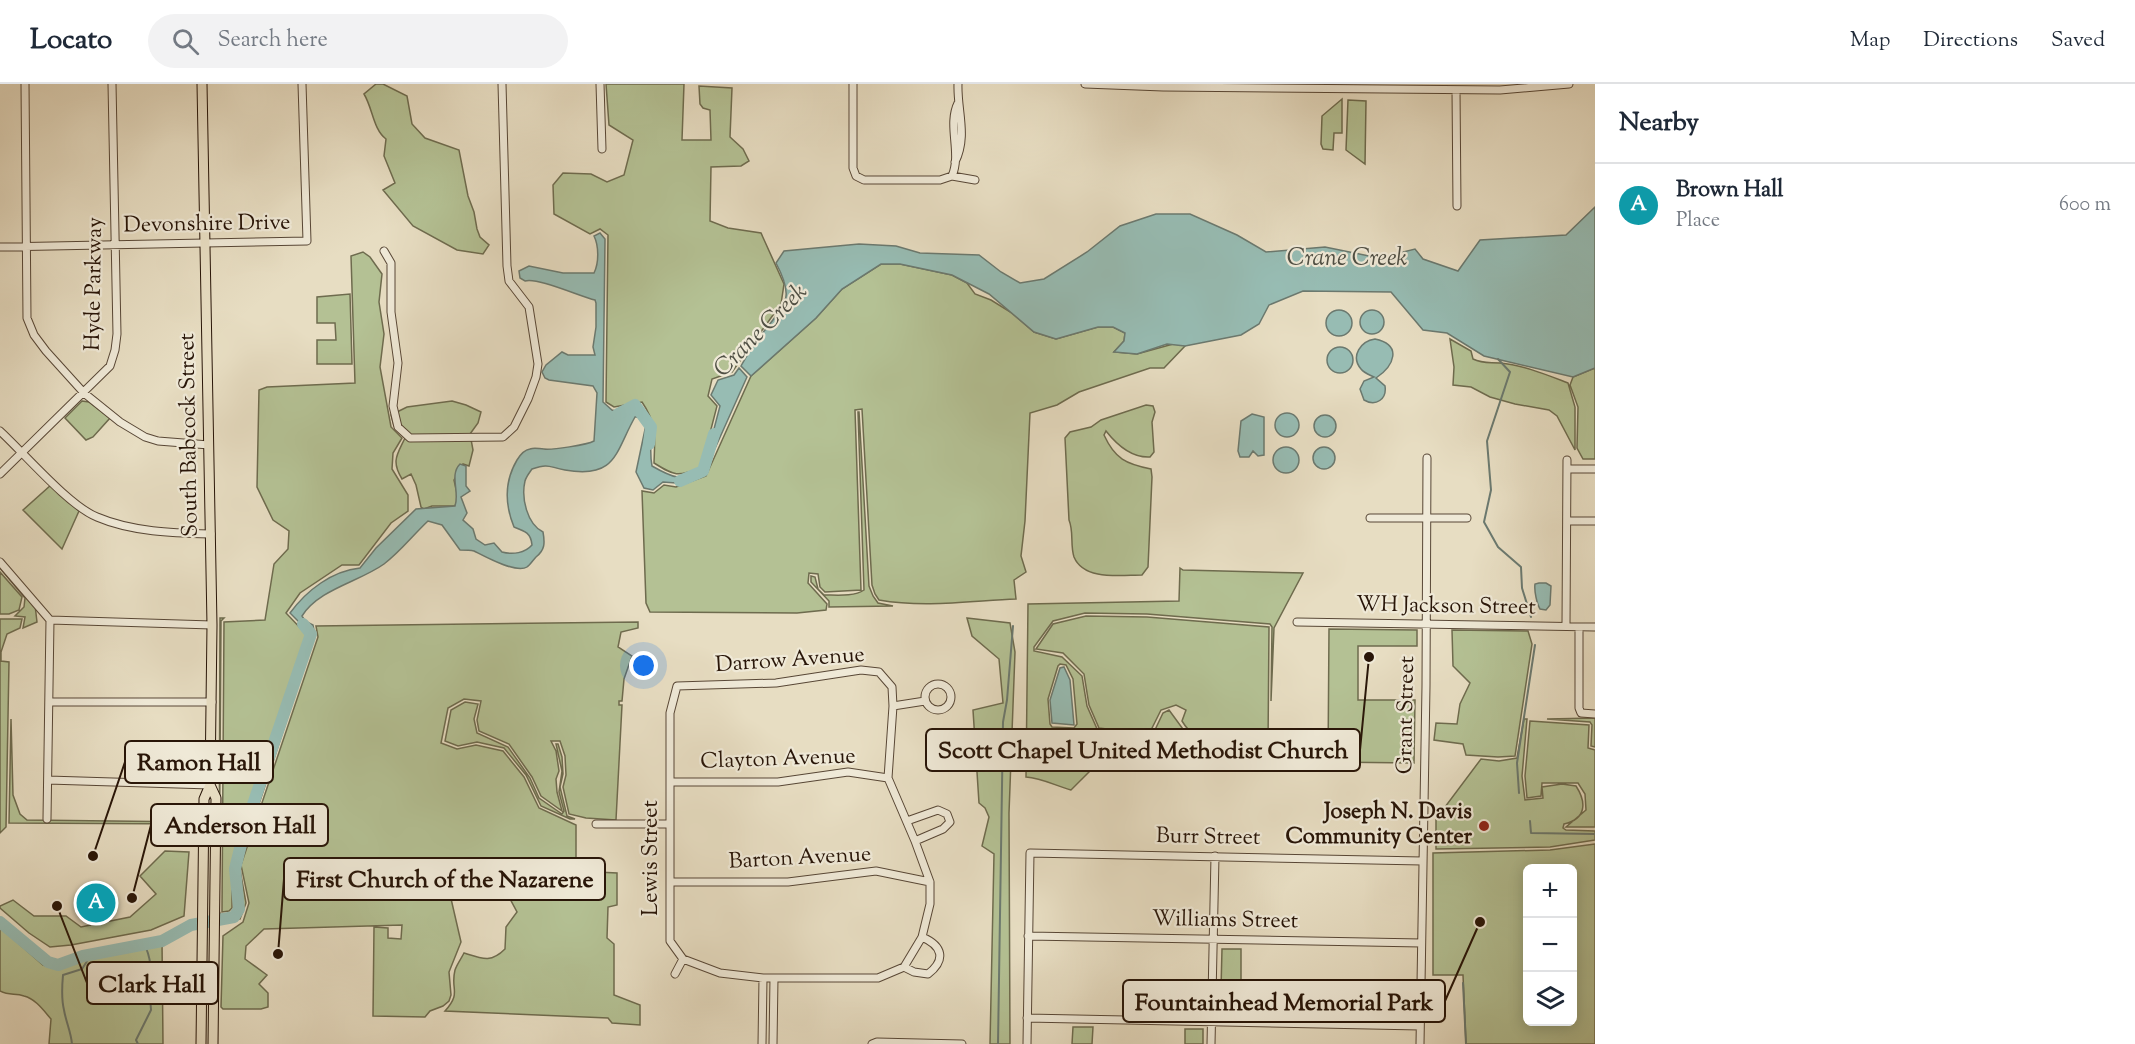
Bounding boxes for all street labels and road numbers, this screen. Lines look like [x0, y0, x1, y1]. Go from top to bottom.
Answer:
street label: Devonshire Drive [123, 208, 291, 242]
street label: Hyde Parkway [78, 217, 112, 351]
street label: South Babcock Street [172, 332, 208, 537]
street label: WH Jackson Street [1356, 589, 1537, 625]
street label: Darrow Avenue [714, 640, 866, 682]
street label: Grant Street [1390, 655, 1424, 774]
street label: Clayton Avenue [700, 741, 856, 779]
street label: Lewis Street [636, 800, 668, 916]
street label: Burr Street [1155, 821, 1261, 855]
street label: Barton Avenue [728, 839, 872, 879]
street label: Williams Street [1152, 904, 1299, 938]

